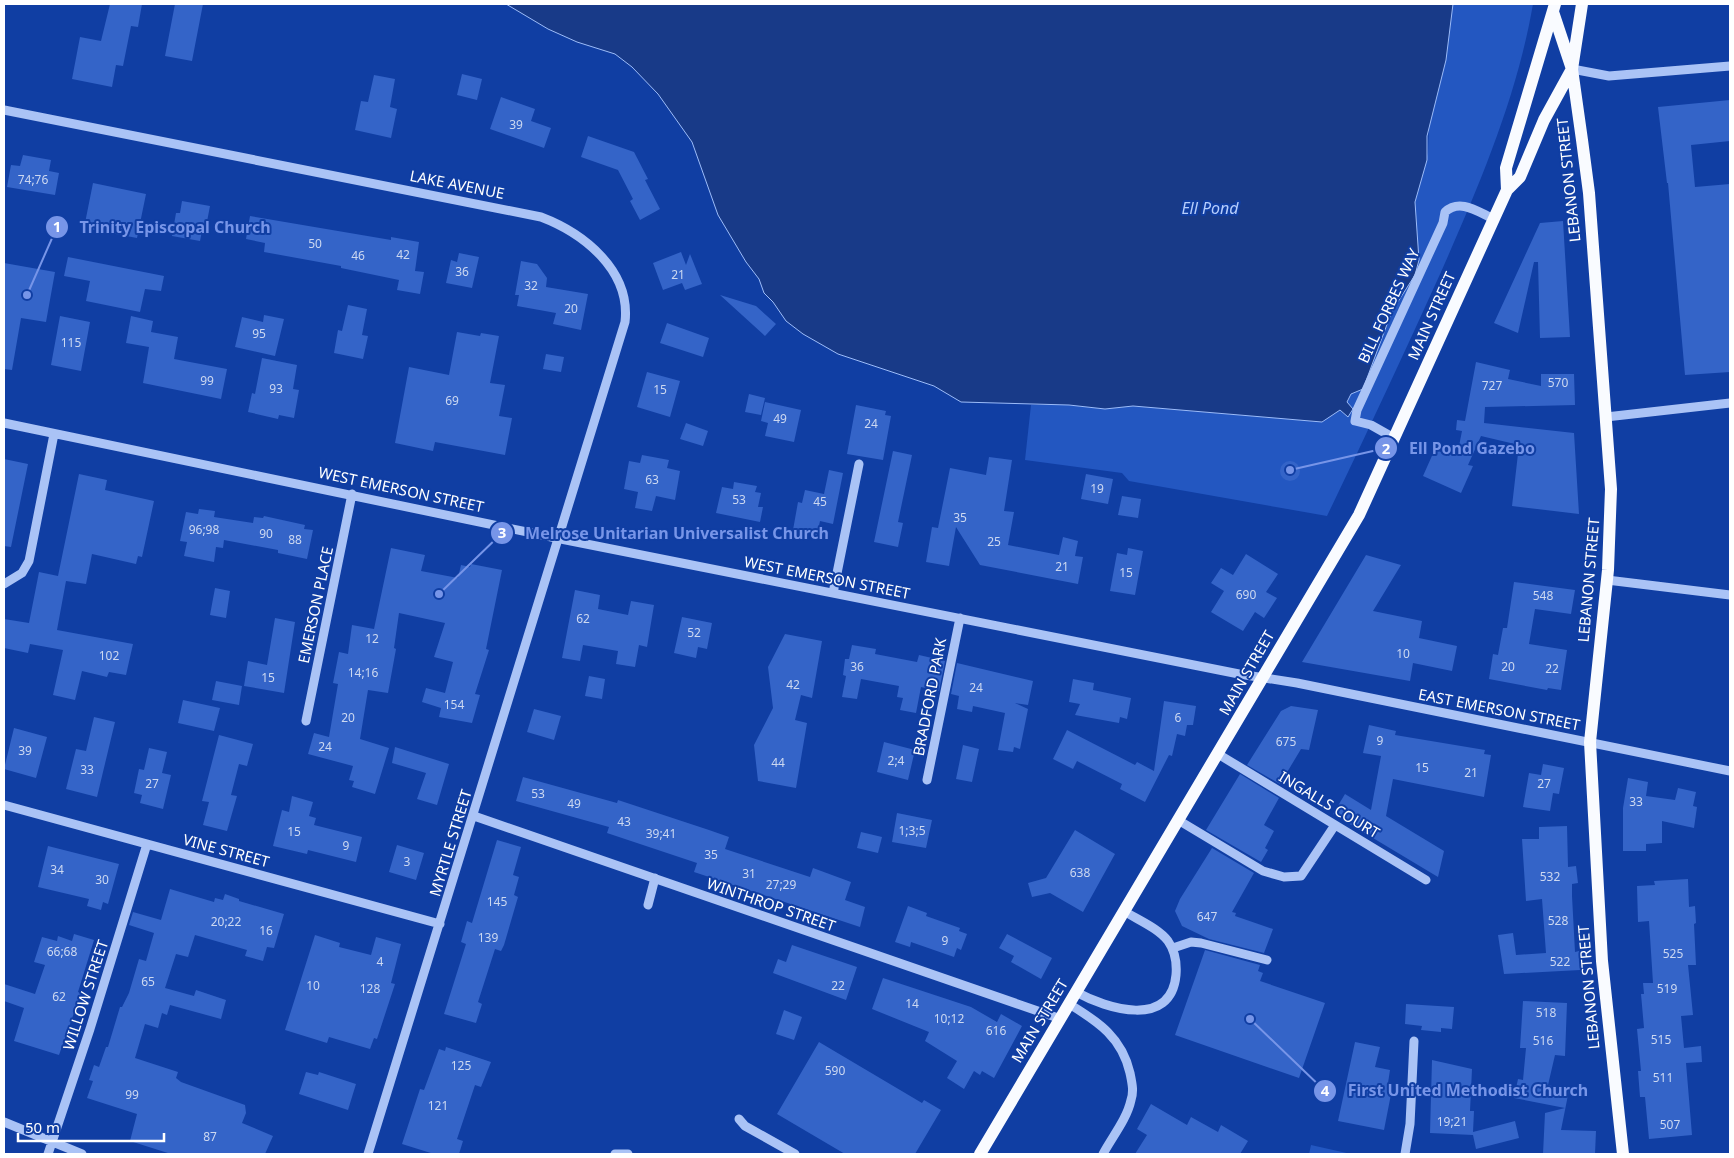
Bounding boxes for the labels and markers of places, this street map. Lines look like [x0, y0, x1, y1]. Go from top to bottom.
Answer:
callout: Trinity Episcopal Church [45, 212, 281, 243]
callout: Ell Pond Gazebo [1374, 433, 1545, 464]
callout: Melrose Unitarian Universalist Church [490, 518, 838, 549]
callout: First United Methodist Church [1312, 1075, 1598, 1106]

